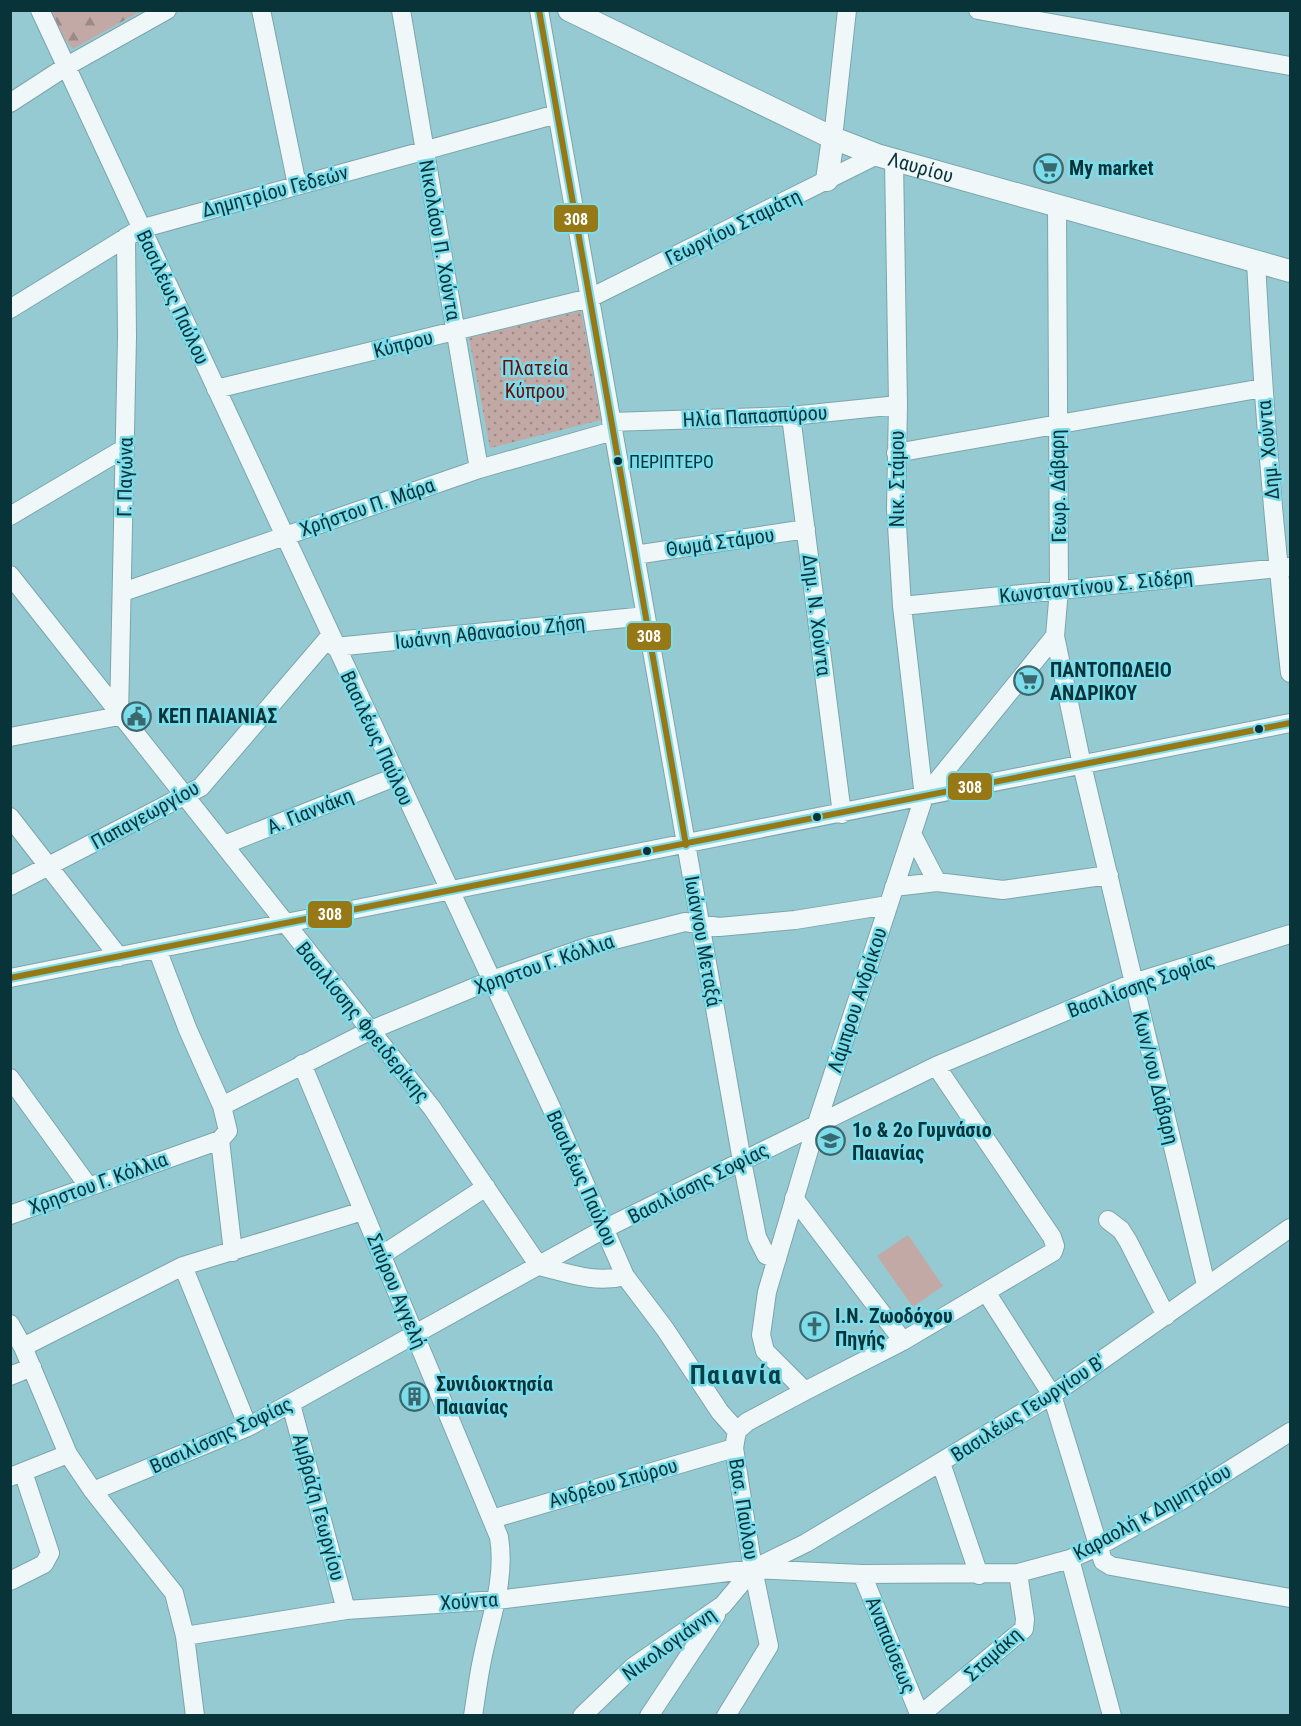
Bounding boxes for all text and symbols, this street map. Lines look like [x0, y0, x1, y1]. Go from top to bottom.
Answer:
street label: Λαυρίου [885, 147, 956, 188]
supermarket icon: My market [1032, 152, 1064, 184]
place label: My market [1069, 156, 1154, 180]
street label: Νικολάου Π. Χούντα [414, 158, 466, 322]
street label: Δημητρίου Γεδεών [199, 160, 351, 222]
street label: Γεωργίου Σταμάτη [661, 184, 805, 270]
line badge: 308 [553, 204, 599, 233]
text: 308 [564, 210, 588, 229]
street label: Βασιλέως Παύλου [131, 226, 215, 368]
street label: Κύπρου [371, 325, 435, 363]
park label: Πλατεία Κύπρου [502, 356, 568, 403]
street label: Δημ. Χούντα [1252, 399, 1284, 501]
street label: Ηλία Παπασπύρου [682, 400, 828, 432]
street label: Γεωρ. Δάβαρη [1045, 429, 1071, 543]
street label: Νικ. Στάμου [885, 431, 909, 527]
street label: Γ. Παγώνα [112, 437, 138, 517]
place label: ΠΕΡΙΠΤΕΡΟ [629, 451, 714, 472]
marker: ΠΕΡΙΠΤΕΡΟ [612, 455, 624, 467]
street label: Χρήστου Π. Μάρα [296, 473, 438, 541]
street label: Θωμά Στάμου [664, 523, 776, 561]
street label: Δημ. Ν. Χούντα [798, 553, 836, 677]
street label: Κωνσταντίνου Σ. Σιδέρη [998, 564, 1194, 608]
street label: Ιωάννη Αθανασίου Ζήση [394, 610, 586, 654]
line badge: 308 [626, 622, 672, 651]
text: 308 [637, 627, 661, 646]
place label: ΠΑΝΤΟΠΩΛΕΙΟ ΑΝΔΡΙΚΟΥ [1050, 658, 1172, 705]
supermarket icon: ΠΑΝΤΟΠΩΛΕΙΟ ΑΝΔΡΙΚΟΥ [1013, 665, 1045, 697]
street label: Βασιλέως Παύλου [335, 667, 419, 809]
public building icon: ΚΕΠ ΠΑΙΑΝΙΑΣ [121, 700, 153, 732]
place label: ΚΕΠ ΠΑΙΑΝΙΑΣ [158, 704, 277, 728]
unlabelled marker [1253, 723, 1265, 735]
line badge: 308 [947, 772, 993, 801]
street label: Παπαγεωργίου [87, 776, 203, 854]
text: 308 [958, 778, 982, 797]
street label: Α. Γιαννάκη [263, 783, 357, 839]
unlabelled marker [811, 811, 823, 823]
unlabelled marker [641, 845, 653, 857]
street label: Ιωάννου Μεταξά [680, 874, 726, 1008]
line badge: 308 [307, 900, 353, 929]
text: 308 [318, 905, 342, 924]
street label: Λάμπρου Ανδρίκου [822, 925, 892, 1075]
street label: Χρηστου Γ. Κόλλια [471, 929, 617, 999]
street label: Βασιλίσσης Φρειδερίκης [291, 937, 435, 1107]
street label: Βασιλίσσης Σοφίας [1064, 947, 1218, 1023]
street label: Κων/νου Δάβαρη [1128, 1009, 1184, 1147]
street label: Βασιλέως Παύλου [541, 1107, 623, 1249]
place label: 1ο & 2ο Γυμνάσιο Παιανίας [852, 1118, 992, 1165]
school or university icon: 1ο & 2ο Γυμνάσιο Παιανίας [815, 1125, 847, 1157]
street label: Βασιλίσσης Σοφίας [624, 1137, 772, 1229]
street label: Χρηστου Γ. Κόλλια [25, 1147, 171, 1219]
street label: Σπύρου Αγγελή [362, 1230, 432, 1352]
place label: Ι.Ν. Ζωοδόχου Πηγής [835, 1304, 953, 1351]
church icon: Ι.Ν. Ζωοδόχου Πηγής [798, 1311, 830, 1343]
street label: Βασιλέως Γεωργίου Β' [946, 1349, 1110, 1467]
district label: Παιανία [690, 1360, 782, 1390]
place label: Συνιδιοκτησία Παιανίας [436, 1372, 553, 1419]
building icon: Συνιδιοκτησία Παιανίας [399, 1380, 431, 1412]
street label: Βασιλίσσης Σοφίας [146, 1392, 296, 1478]
street label: Αμβράζη Γεωργίου [288, 1431, 350, 1583]
street label: Ανδρέου Σπύρου [546, 1453, 680, 1513]
street label: Βασ. Παύλου [724, 1457, 764, 1561]
street label: Καραολή κ Δημητρίου [1069, 1459, 1235, 1565]
street label: Χούντα [439, 1587, 499, 1615]
street label: Αναπαύσεως [861, 1593, 921, 1697]
street label: Νικολογιάννη [618, 1602, 720, 1686]
street label: Σταμάκη [959, 1622, 1027, 1686]

